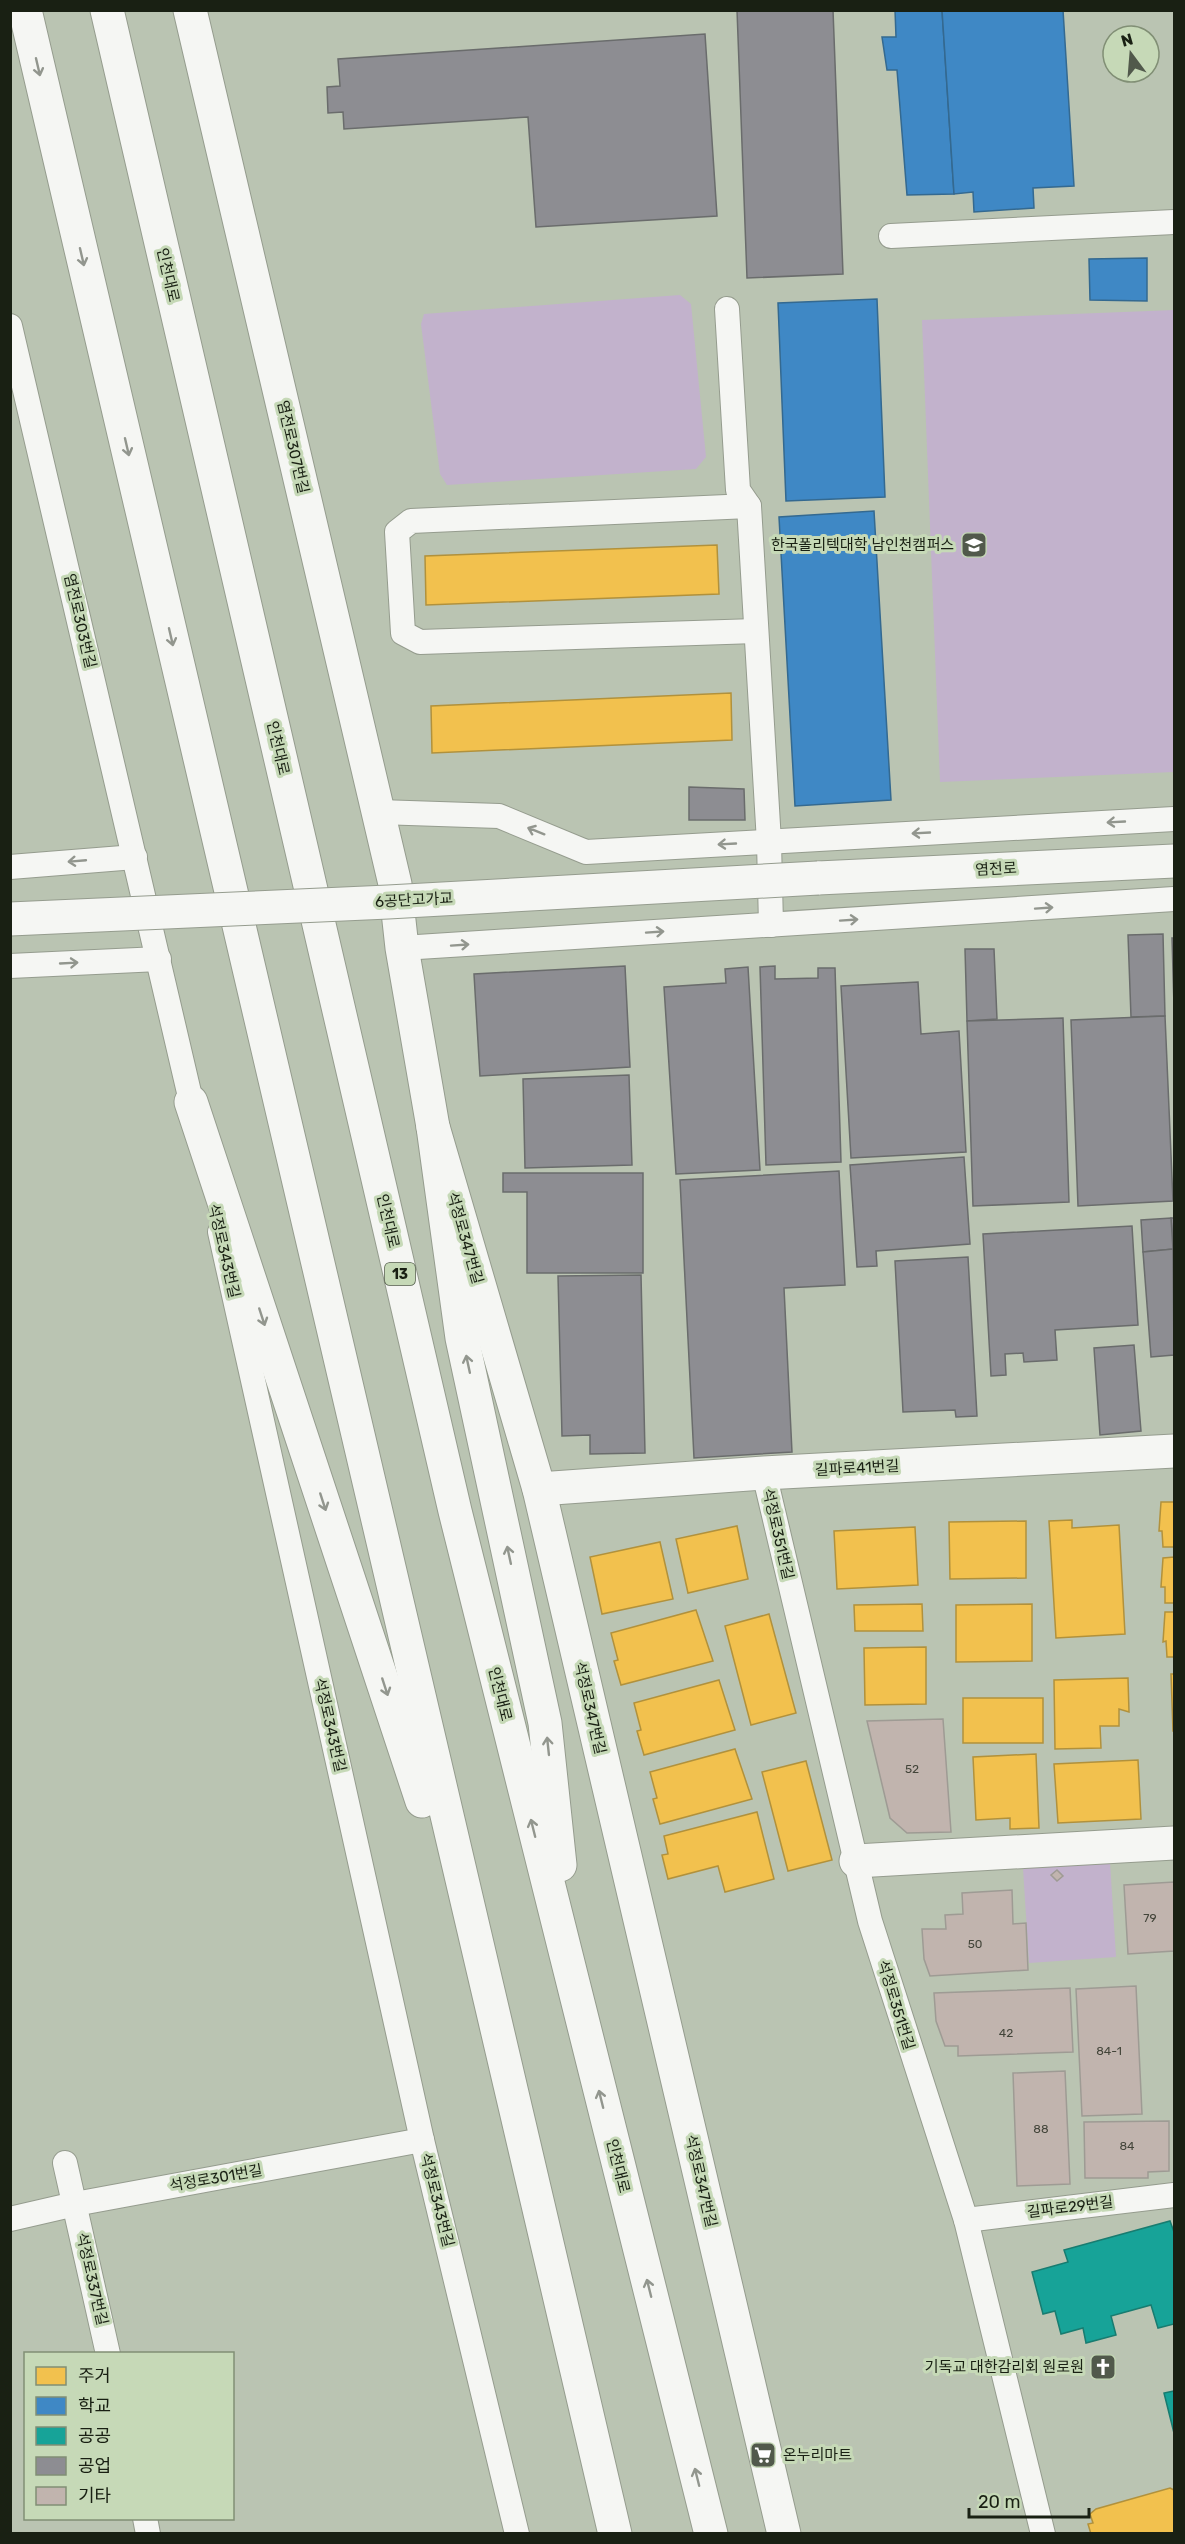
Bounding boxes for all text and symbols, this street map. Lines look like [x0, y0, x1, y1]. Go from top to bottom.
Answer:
north arrow [1101, 24, 1161, 84]
text: N [1119, 29, 1135, 51]
one-way arrow [33, 57, 44, 77]
street label: 인천대로 [153, 246, 183, 304]
one-way arrow [77, 248, 89, 267]
street label: 염전로307번길 [274, 399, 312, 495]
one-way arrow [121, 438, 133, 457]
school or university icon: 한국폴리텍대학 남인천캠퍼스 [959, 530, 989, 560]
place label: 한국폴리텍대학 남인천캠퍼스 [771, 536, 954, 554]
street label: 염전로303번길 [60, 572, 100, 670]
one-way arrow [165, 627, 177, 646]
street label: 인천대로 [263, 719, 293, 777]
one-way arrow [1107, 816, 1127, 827]
one-way arrow [527, 825, 546, 836]
one-way arrow [912, 828, 932, 839]
one-way arrow [717, 839, 737, 850]
one-way arrow [67, 856, 87, 867]
street label: 염전로 [975, 859, 1017, 879]
street label: 6공단고가교 [375, 889, 453, 911]
one-way arrow [1033, 902, 1053, 913]
one-way arrow [839, 914, 859, 925]
one-way arrow [644, 927, 664, 938]
one-way arrow [449, 939, 469, 950]
one-way arrow [58, 958, 78, 969]
street label: 석정로347번길 [443, 1190, 487, 1286]
street label: 인천대로 [373, 1192, 403, 1250]
street label: 석정로343번길 [204, 1202, 244, 1300]
road number: 13 [385, 1263, 415, 1285]
one-way arrow [257, 1307, 268, 1326]
one-way arrow [462, 1355, 473, 1374]
street label: 길파로41번길 [814, 1457, 900, 1479]
street label: 석정로351번길 [759, 1487, 797, 1581]
one-way arrow [319, 1492, 330, 1511]
one-way arrow [503, 1545, 514, 1565]
street label: 석정로347번길 [571, 1660, 609, 1756]
street label: 인천대로 [485, 1665, 515, 1723]
street label: 석정로343번길 [310, 1676, 350, 1774]
one-way arrow [380, 1677, 391, 1696]
one-way arrow [542, 1736, 553, 1756]
house number: 52 [905, 1762, 919, 1776]
one-way arrow [527, 1819, 539, 1838]
house number: 79 [1143, 1911, 1157, 1925]
house number: 50 [968, 1937, 982, 1951]
street label: 석정로351번길 [874, 1958, 918, 2052]
house number: 42 [999, 2026, 1013, 2040]
house number: 84-1 [1096, 2044, 1122, 2058]
one-way arrow [594, 2090, 606, 2109]
house number: 88 [1033, 2122, 1049, 2136]
street label: 석정로347번길 [682, 2133, 720, 2229]
street label: 인천대로 [603, 2137, 633, 2195]
house number: 84 [1119, 2139, 1135, 2153]
street label: 석정로343번길 [417, 2151, 457, 2249]
street label: 석정로301번길 [168, 2161, 264, 2195]
street label: 길파로29번길 [1026, 2193, 1114, 2221]
street label: 석정로337번길 [73, 2231, 111, 2327]
one-way arrow [642, 2279, 654, 2298]
legend [24, 2352, 234, 2520]
church icon: 기독교 대한감리회 원로원 [1088, 2352, 1118, 2382]
place label: 기독교 대한감리회 원로원 [925, 2358, 1084, 2376]
text: 주거 [78, 2365, 111, 2387]
text: 학교 [78, 2395, 111, 2417]
text: 공공 [78, 2425, 111, 2447]
supermarket icon: 온누리마트 [748, 2440, 778, 2470]
place label: 온누리마트 [783, 2446, 852, 2464]
text: 공업 [78, 2455, 111, 2477]
one-way arrow [690, 2468, 702, 2487]
scale bar [969, 2481, 1089, 2519]
text: 기타 [78, 2485, 112, 2507]
text: 20 m [978, 2491, 1020, 2513]

